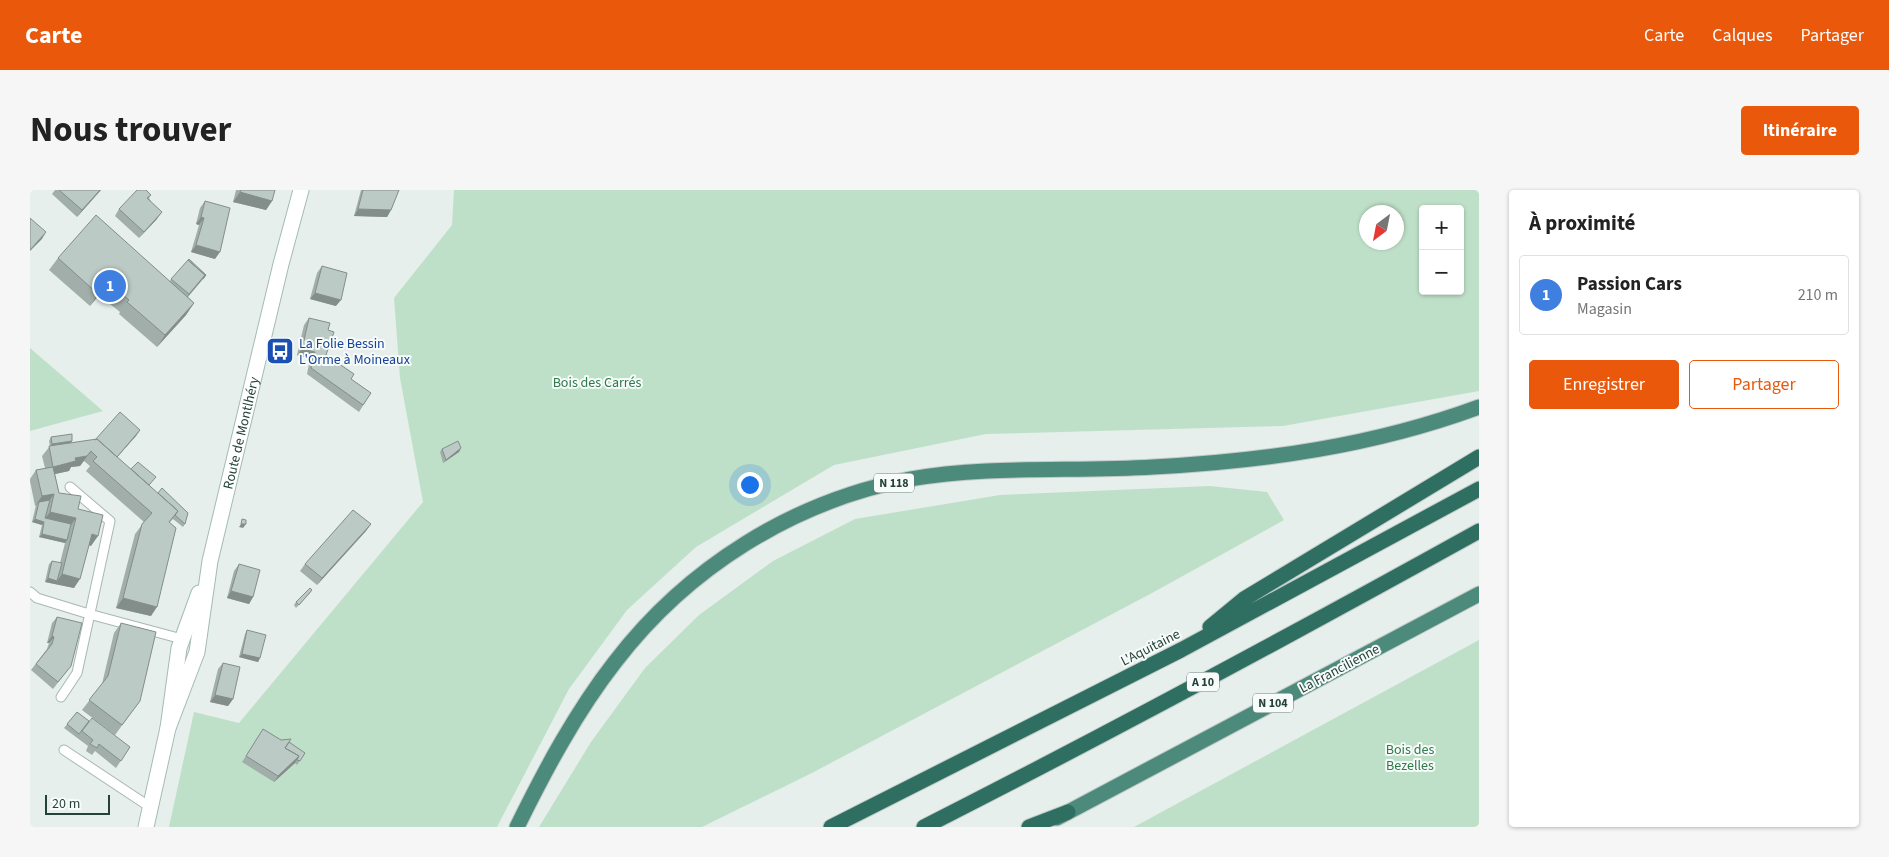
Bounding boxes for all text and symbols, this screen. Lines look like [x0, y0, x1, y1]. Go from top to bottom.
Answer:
text: Carte [25, 18, 82, 53]
text: Carte [1644, 23, 1684, 48]
text: Calques [1712, 23, 1772, 48]
text: Partager [1800, 23, 1864, 48]
text: Nous trouver [30, 105, 231, 155]
button: Itinéraire [1741, 106, 1859, 155]
north arrow [1359, 205, 1404, 250]
map controls [1419, 205, 1464, 295]
button: + [1419, 205, 1464, 250]
text: À proximité [1529, 208, 1635, 238]
button: − [1419, 250, 1464, 295]
pin: 1 [94, 267, 126, 305]
text: Passion Cars [1577, 271, 1682, 298]
text: 1 [1542, 284, 1550, 306]
text: 210 m [1798, 284, 1838, 306]
text: Magasin [1577, 298, 1632, 320]
place label: La Folie Bessin L'Orme à Moineaux [299, 334, 411, 370]
bus stop icon: La Folie Bessin L'Orme à Moineaux [265, 336, 295, 366]
button: Enregistrer [1529, 360, 1679, 409]
button: Partager [1689, 360, 1839, 409]
park label: Bois des Carrés [553, 373, 642, 393]
street label: Route de Montlhéry [219, 374, 265, 491]
your location [737, 472, 763, 498]
road number: N 118 [874, 474, 914, 492]
street label: L'Aquitaine [1117, 624, 1184, 671]
street label: La Francilienne [1296, 639, 1383, 699]
road number: A 10 [1187, 672, 1219, 692]
road number: N 104 [1253, 693, 1293, 712]
park label: Bois des Bezelles [1386, 740, 1434, 776]
scale bar [45, 792, 110, 815]
text: 20 m [52, 794, 80, 814]

